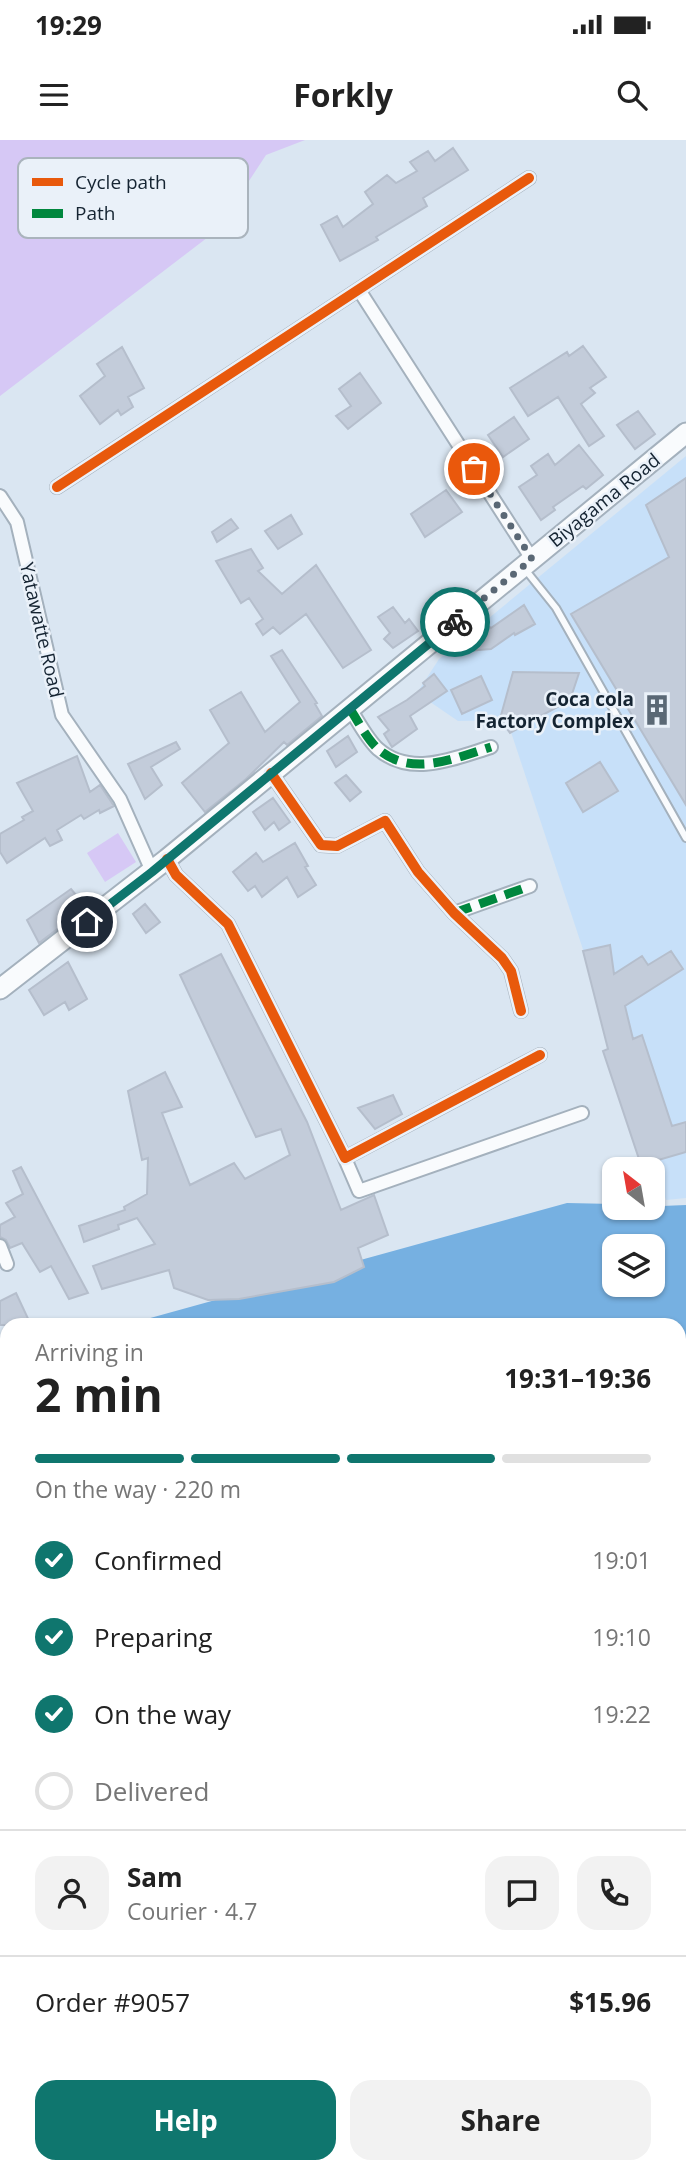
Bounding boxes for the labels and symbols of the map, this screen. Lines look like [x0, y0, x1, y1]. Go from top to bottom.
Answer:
legend [18, 158, 248, 238]
text: Cycle path [75, 169, 167, 195]
text: Path [75, 200, 115, 226]
pin [444, 439, 504, 499]
street label: Biyagama Road [543, 447, 665, 553]
street label: Yatawatte Road [14, 560, 70, 700]
courier [420, 587, 490, 657]
place label: Coca cola Factory Complex [475, 686, 634, 734]
building icon: Coca cola Factory Complex [640, 693, 674, 727]
pin [57, 892, 117, 952]
north arrow [602, 1157, 665, 1220]

